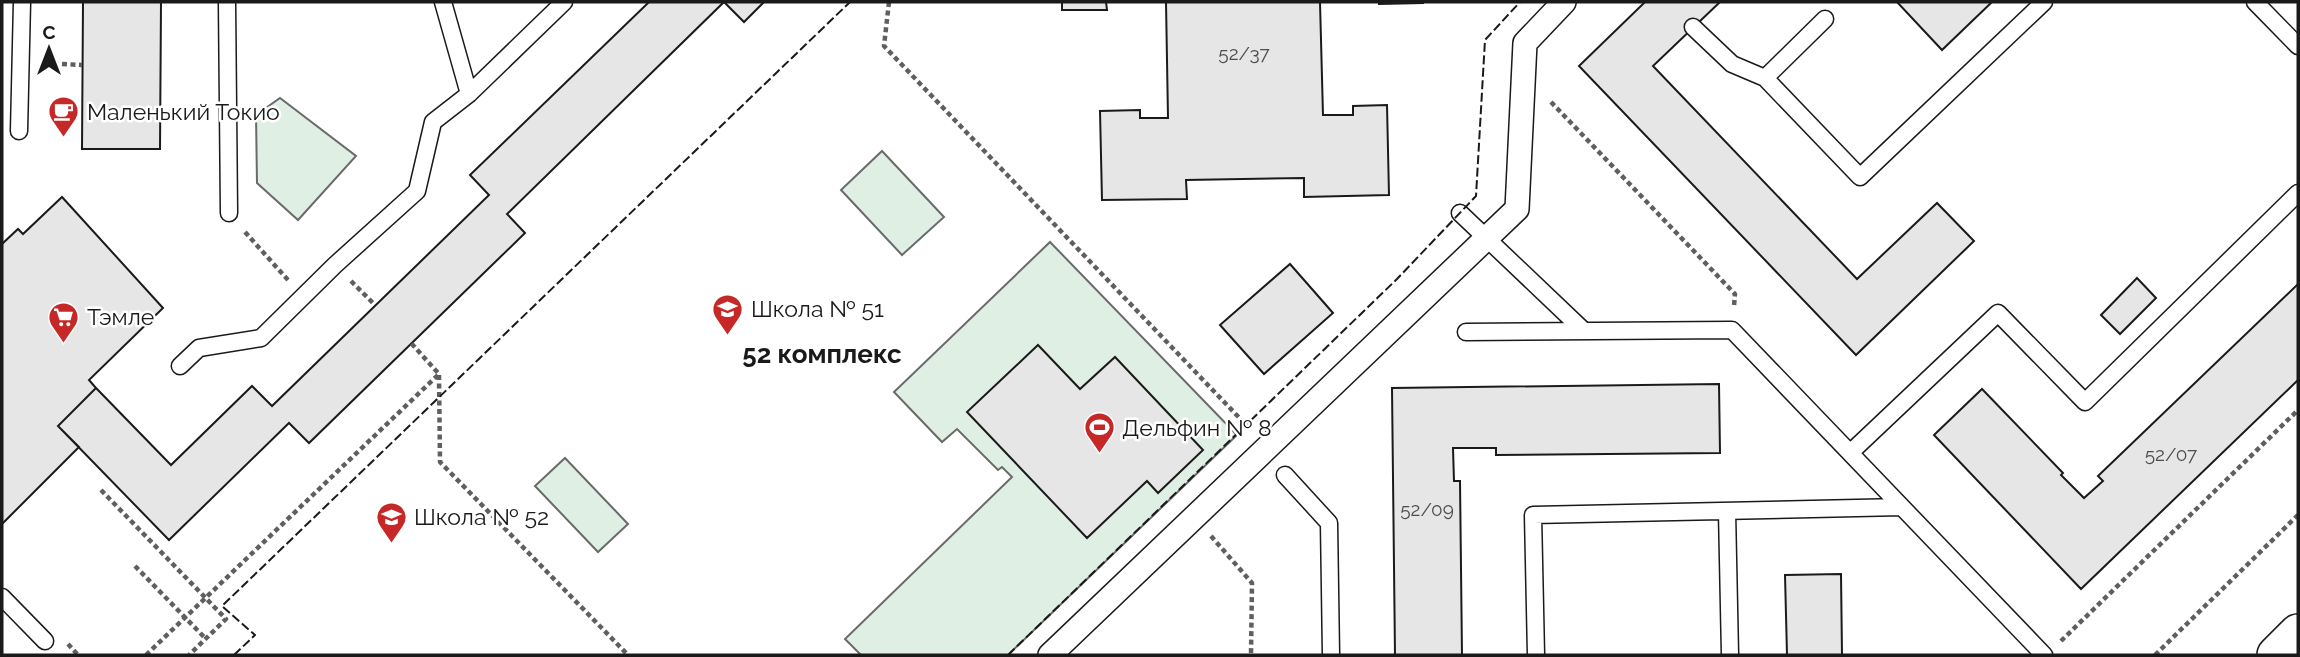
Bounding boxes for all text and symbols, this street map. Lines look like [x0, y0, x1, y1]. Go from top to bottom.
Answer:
north arrow [14, 14, 84, 84]
text: С [42, 21, 56, 43]
house number: 52/37 [1218, 42, 1270, 64]
cafe icon: Маленький Токио [47, 95, 81, 139]
place label: Маленький Токио [87, 98, 280, 125]
school or university icon: Школа № 51 [711, 292, 745, 336]
place label: Школа № 51 [751, 295, 884, 322]
supermarket icon: Тэмле [47, 300, 81, 344]
place label: Тэмле [87, 303, 154, 330]
district label: 52 комплекс [742, 339, 902, 369]
sports icon: Дельфин № 8 [1082, 411, 1116, 455]
place label: Дельфин № 8 [1122, 414, 1272, 441]
house number: 52/07 [2145, 443, 2197, 465]
house number: 52/09 [1400, 498, 1454, 520]
school or university icon: Школа № 52 [374, 500, 408, 544]
place label: Школа № 52 [414, 503, 549, 530]

